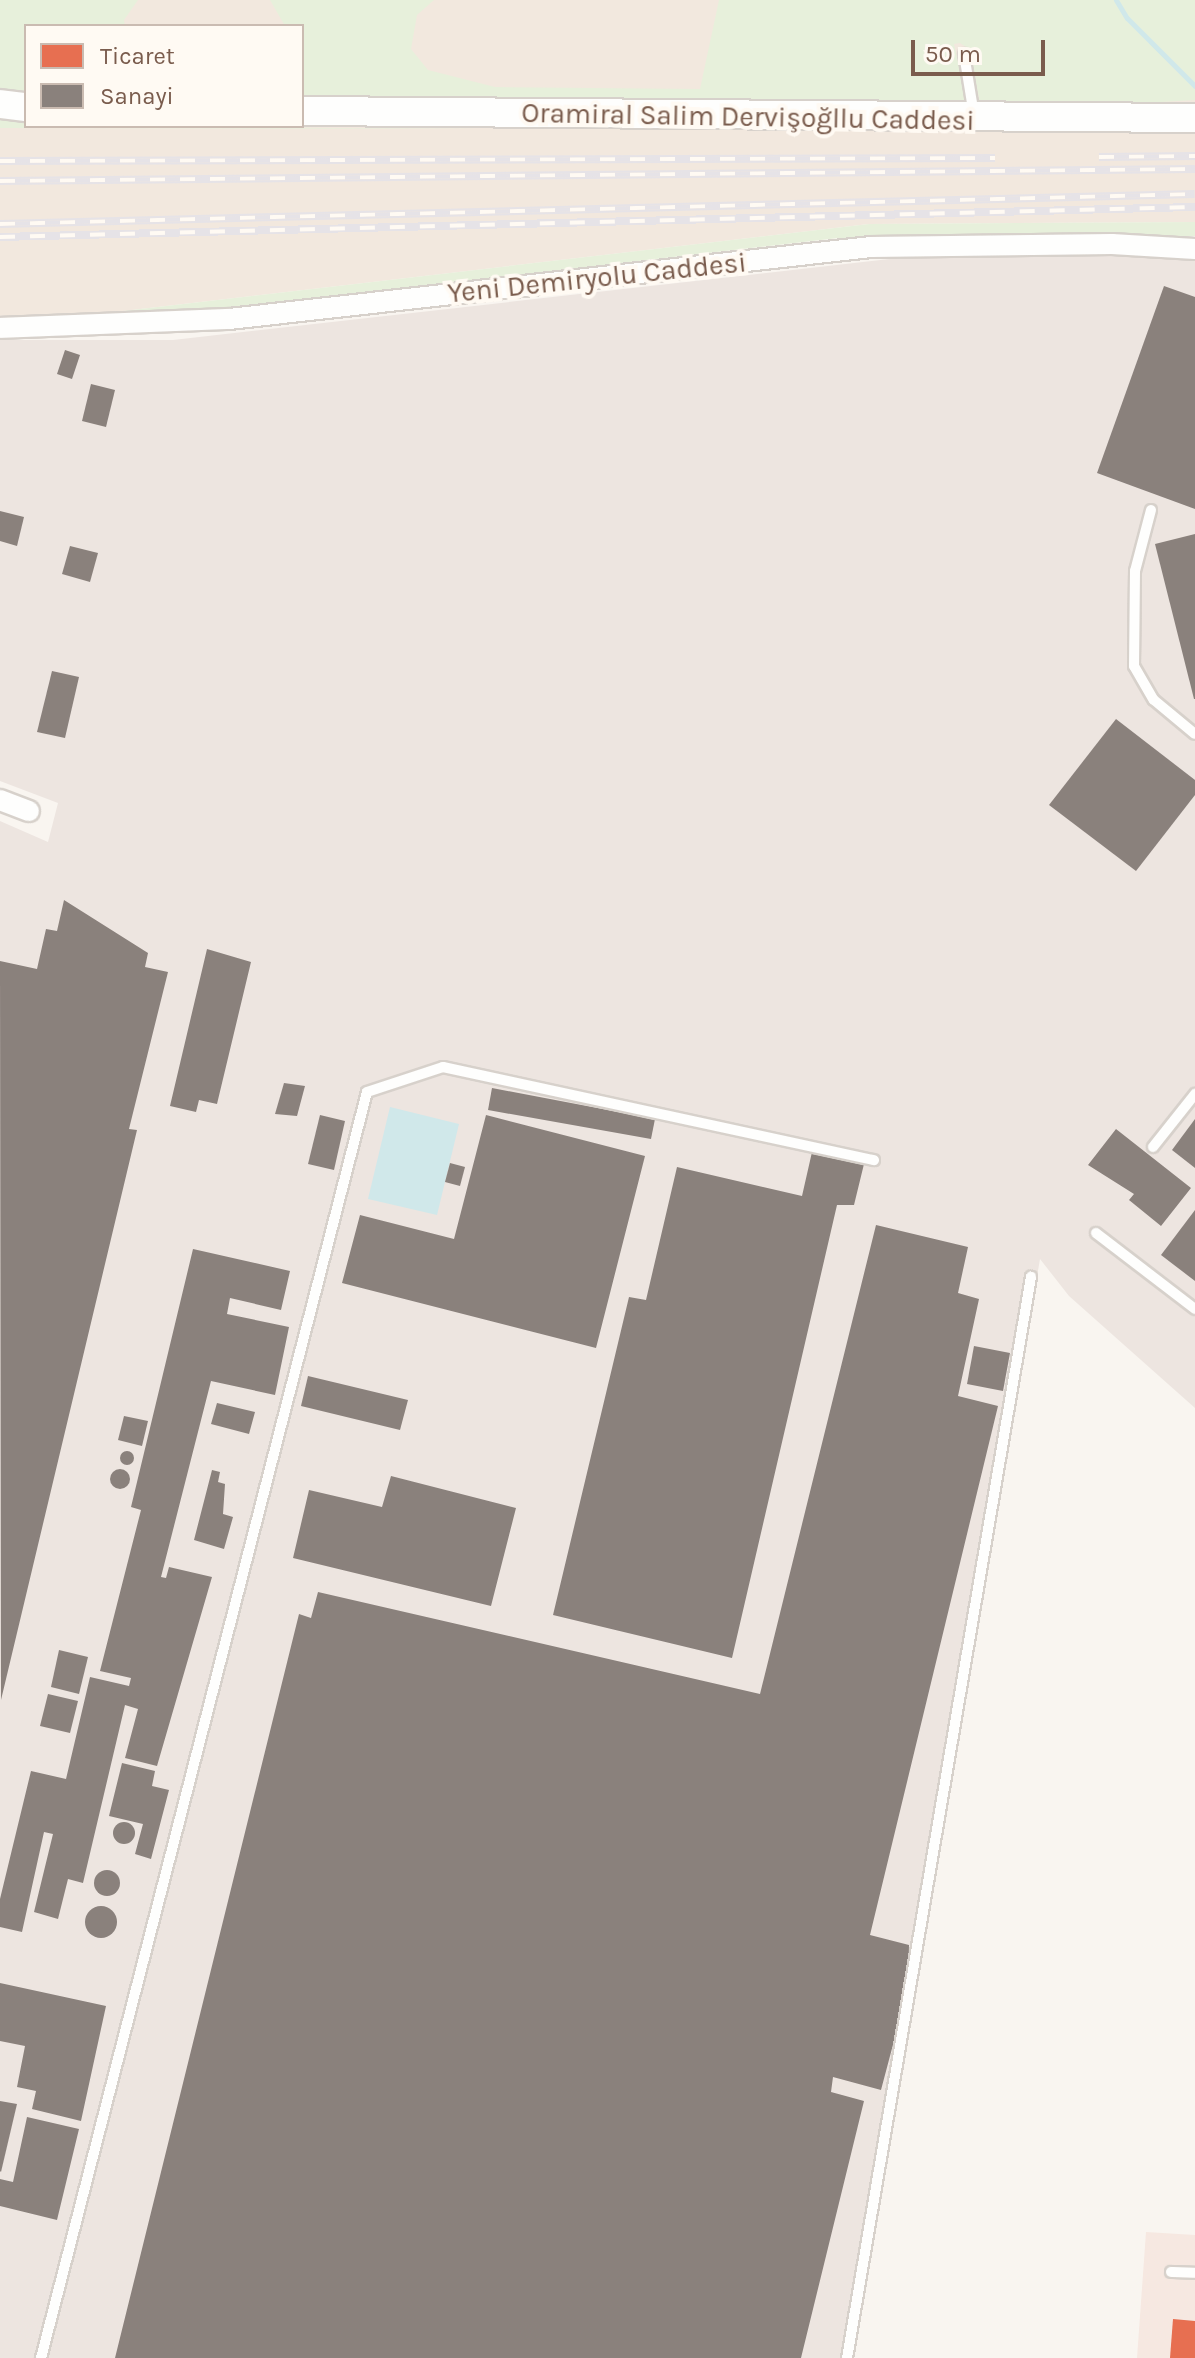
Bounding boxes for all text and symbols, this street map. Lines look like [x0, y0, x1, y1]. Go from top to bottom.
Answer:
legend [24, 24, 304, 128]
scale bar [915, 24, 1049, 74]
text: 50 m [925, 40, 981, 68]
text: Ticaret [100, 42, 175, 70]
text: Sanayi [100, 82, 174, 110]
street label: Oramiral Salim Dervişoğllu Caddesi [521, 96, 975, 138]
street label: Yeni Demiryolu Caddesi [446, 246, 748, 310]

